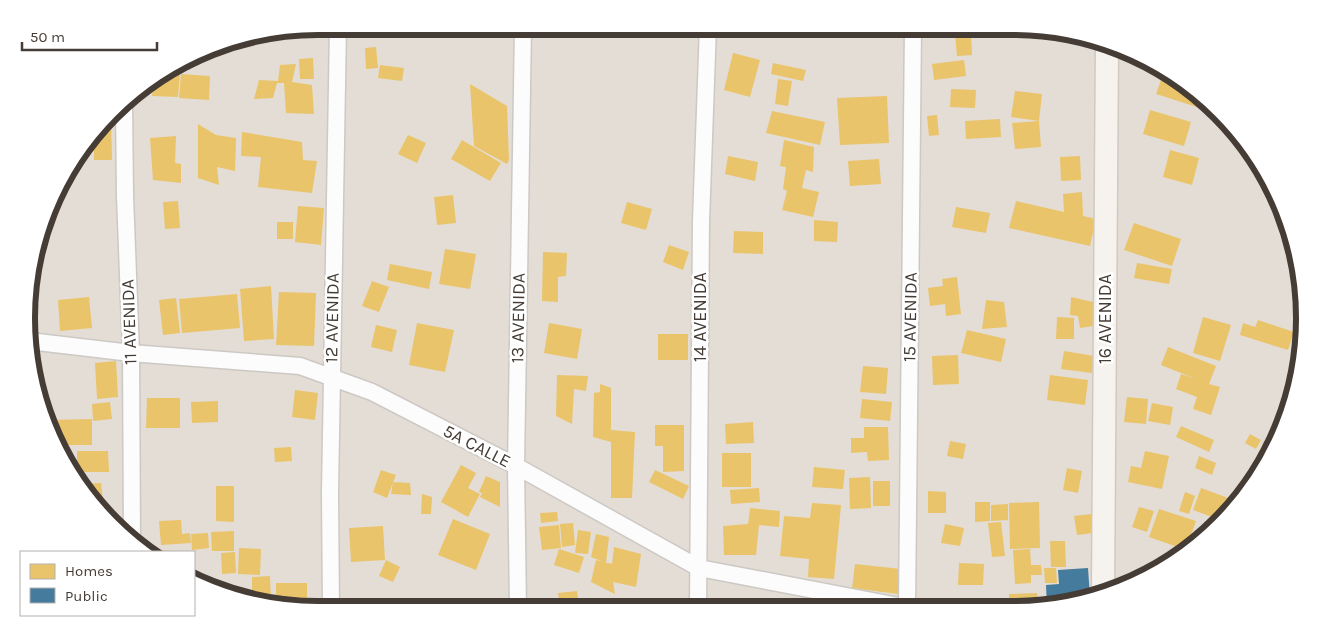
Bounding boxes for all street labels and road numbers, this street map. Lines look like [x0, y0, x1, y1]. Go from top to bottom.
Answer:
street label: 14 AVENIDA [689, 272, 711, 362]
street label: 15 AVENIDA [898, 272, 922, 362]
street label: 12 AVENIDA [320, 273, 344, 363]
street label: 13 AVENIDA [506, 273, 530, 363]
street label: 16 AVENIDA [1094, 274, 1116, 364]
street label: 11 AVENIDA [117, 279, 141, 365]
street label: 5A CALLE [439, 420, 515, 472]

